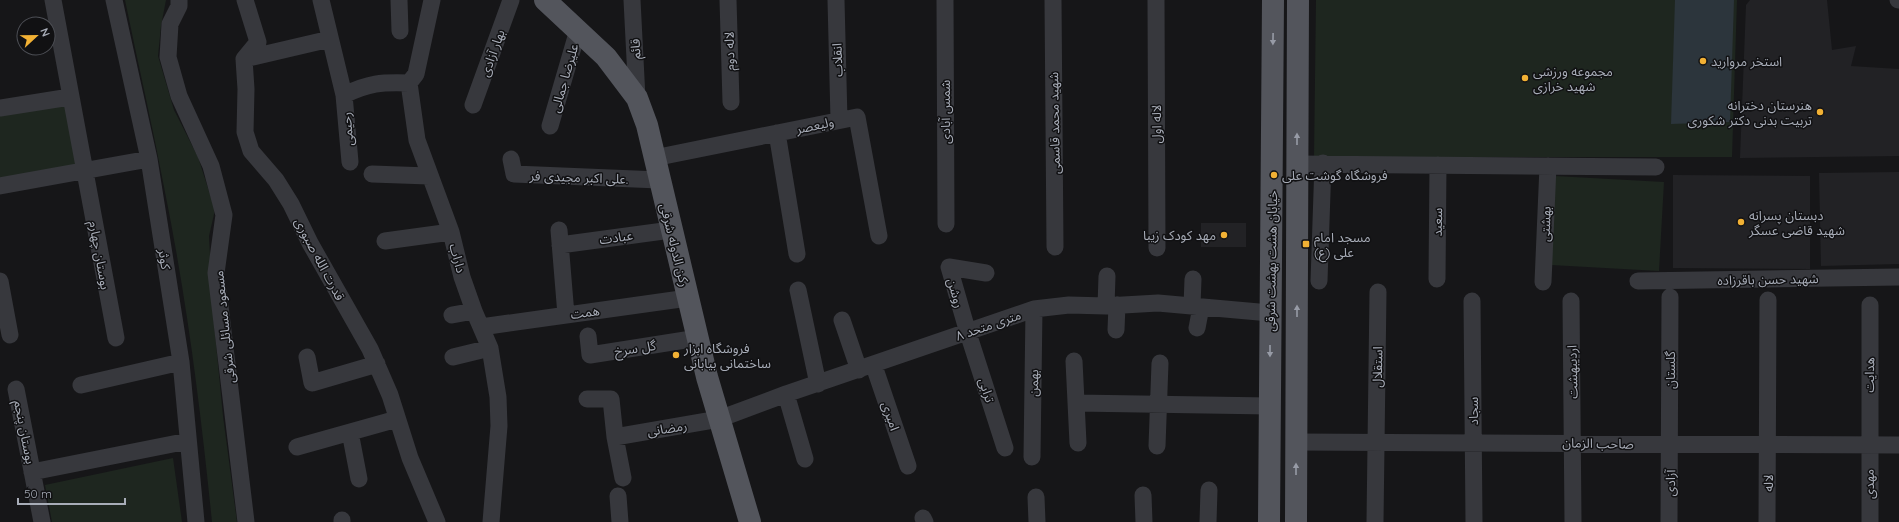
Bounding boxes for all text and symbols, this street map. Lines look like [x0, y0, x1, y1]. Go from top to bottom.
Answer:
north arrow [16, 16, 56, 56]
text: N [37, 26, 53, 39]
street label: بهار آزادی [476, 27, 509, 79]
street label: لاله دوم [721, 31, 739, 71]
one-way arrow [1270, 33, 1276, 46]
street label: قائم [626, 38, 647, 60]
street label: علیرضا جمالی [547, 41, 583, 115]
street label: انقلاب [828, 43, 846, 77]
place label: استخر مروارید [1711, 53, 1782, 69]
marker: استخر مروارید [1698, 56, 1708, 66]
place label: مجموعه ورزشی شهید خرازی [1533, 63, 1613, 95]
street label: شهید محمد قاسمی [1045, 72, 1064, 174]
marker: مجموعه ورزشی شهید خرازی [1520, 73, 1530, 83]
street label: شمس آبادی [937, 80, 954, 144]
place label: هنرستان دخترانه تربیت بدنی دکتر شکوری [1688, 97, 1812, 129]
street label: لاله اول [1148, 105, 1165, 143]
marker: هنرستان دخترانه تربیت بدنی دکتر شکوری [1815, 107, 1825, 117]
street label: رحیمی [338, 111, 357, 147]
street label: ولیعصر [794, 113, 836, 137]
one-way arrow [1294, 133, 1301, 145]
street label: علی اکبر مجیدی فر. [528, 167, 629, 188]
place label: فروشگاه گوشت علی [1282, 167, 1388, 184]
marker: فروشگاه گوشت علی [1269, 170, 1279, 180]
street label: خیابان هشت بهشت شرقی [1262, 190, 1281, 332]
street label: رکن الدوله شرقی [656, 202, 693, 289]
street label: بهشتی [1536, 206, 1555, 242]
street label: سعید [1429, 207, 1445, 237]
place label: دبستان پسرانه شهید قاضی عسگر [1748, 207, 1845, 239]
street label: قدرت الله صبوری [291, 215, 349, 304]
marker: دبستان پسرانه شهید قاضی عسگر [1736, 217, 1746, 227]
street label: بوستان چهارم [84, 219, 114, 291]
street label: عبادت [598, 227, 634, 247]
place label: مهد کودک زیبا [1143, 227, 1216, 244]
place label: مسجد امام علی (ع) [1314, 229, 1371, 263]
marker: مهد کودک زیبا [1219, 230, 1229, 240]
marker: مسجد امام علی (ع) [1301, 239, 1311, 249]
street label: داراب [446, 242, 470, 275]
street label: کوثر [155, 247, 175, 271]
street label: مسعود مسائلی شرقی [210, 270, 239, 384]
street label: شهید حسن باقرزاده [1717, 270, 1819, 289]
street label: روشن [943, 276, 968, 310]
street label: همت [569, 302, 601, 322]
one-way arrow [1294, 304, 1300, 317]
street label: ۸ متری متحد [953, 306, 1023, 345]
street label: گل سرخ [613, 337, 658, 362]
place label: فروشگاه ابزار ساختمانی بیابانی [683, 340, 771, 372]
one-way arrow [1267, 345, 1273, 358]
street label: اردیبهشت [1564, 345, 1581, 399]
street label: استقلال [1369, 346, 1386, 388]
marker: فروشگاه ابزار ساختمانی بیابانی [671, 350, 681, 360]
street label: گلستان [1662, 350, 1679, 389]
street label: هدایت [1861, 357, 1877, 393]
street label: بهمن [1025, 369, 1042, 397]
street label: ترابی [975, 376, 999, 405]
street label: سجاد [1465, 397, 1481, 425]
street label: بوستان پنجم [8, 399, 39, 466]
street label: امیری [878, 399, 903, 433]
street label: رمضانی [646, 417, 688, 440]
street label: صاحب الزمان [1562, 434, 1634, 453]
one-way arrow [1293, 462, 1299, 475]
street label: آزادی [1662, 468, 1679, 496]
street label: مهدی [1861, 469, 1878, 499]
street label: لاله [1760, 474, 1776, 492]
scale bar [18, 480, 125, 506]
text: 50 m [24, 486, 52, 501]

